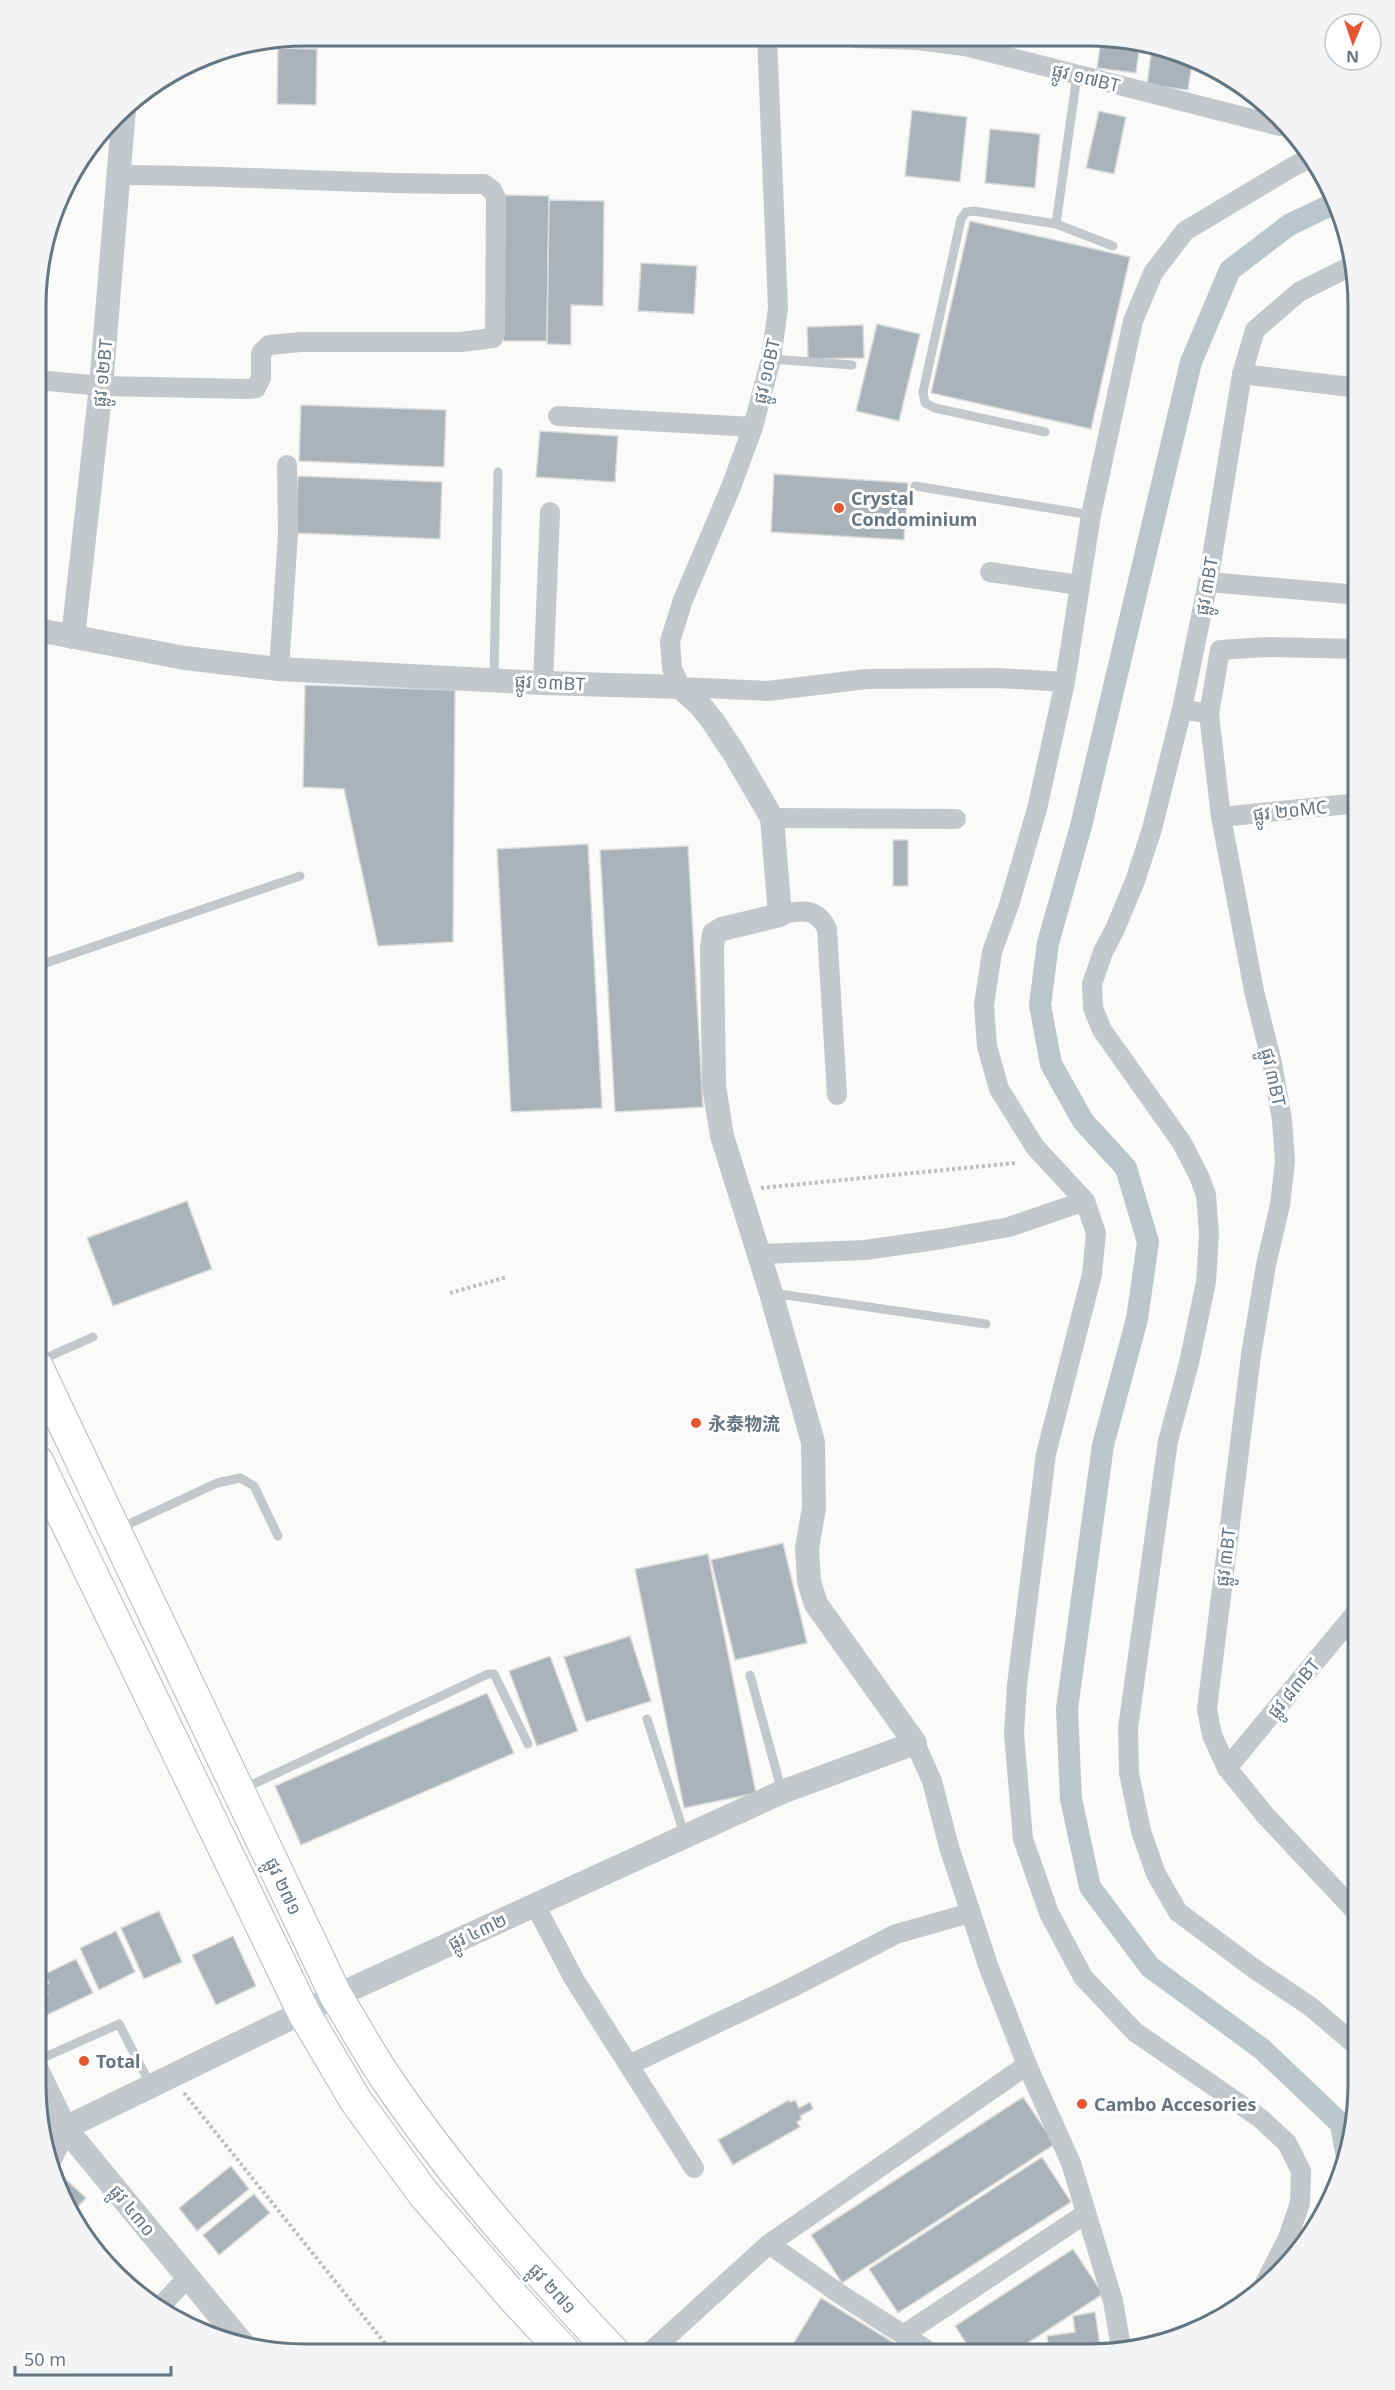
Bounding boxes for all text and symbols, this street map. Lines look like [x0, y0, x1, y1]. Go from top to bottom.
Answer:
north arrow [1323, 12, 1383, 72]
text: N [1346, 46, 1359, 68]
street label: ផ្លូវ ១៧BT [1048, 57, 1122, 102]
street label: ផ្លូវ ១០BT [747, 336, 790, 407]
street label: ផ្លូវ ១២BT [86, 338, 123, 409]
place label: Crystal Condominium [851, 486, 977, 531]
marker: Crystal Condominium [832, 501, 846, 515]
street label: ផ្លូវ ៣BT [1189, 555, 1228, 618]
street label: ផ្លូវ ១៣BT [514, 668, 586, 701]
street label: ផ្លូវ ២០MC [1252, 794, 1329, 831]
street label: ផ្លូវ ៣BT [1251, 1046, 1292, 1110]
place label: 永泰物流 [708, 1411, 780, 1435]
marker: 永泰物流 [689, 1416, 703, 1430]
street label: ផ្លូវ ៣BT [1209, 1526, 1246, 1588]
street label: ផ្លូវ ៨៣BT [1261, 1653, 1329, 1726]
street label: ផ្លូវ ២៧១ [255, 1853, 308, 1921]
street label: ផ្លូវ ៤៣២ [444, 1907, 513, 1960]
place label: Total [96, 2049, 140, 2073]
marker: Total [77, 2054, 91, 2068]
place label: Cambo Accesories [1094, 2092, 1256, 2116]
marker: Cambo Accesories [1075, 2097, 1089, 2111]
street label: ផ្លូវ ៤៣០ [101, 2179, 161, 2244]
street label: ផ្លូវ ២៧១ [520, 2257, 582, 2322]
scale bar [15, 2339, 171, 2377]
text: 50 m [24, 2347, 66, 2371]

